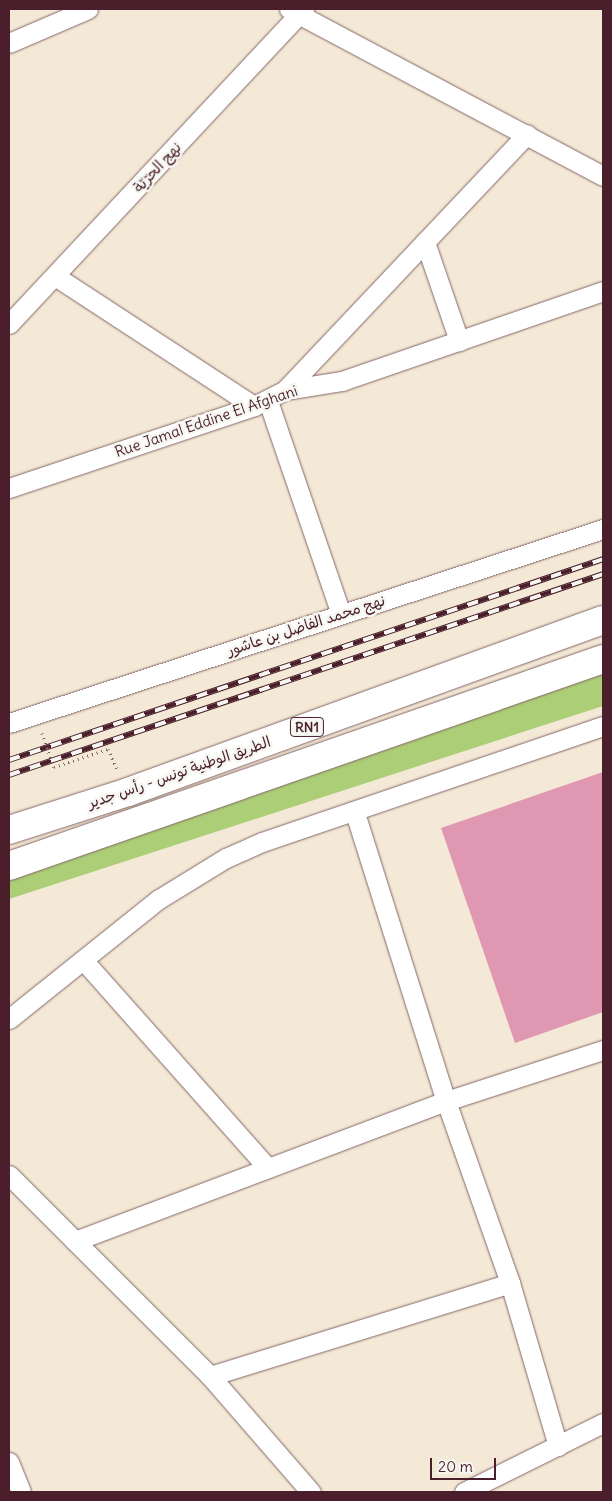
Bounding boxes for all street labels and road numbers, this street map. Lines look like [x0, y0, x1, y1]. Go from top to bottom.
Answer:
street label: نهج الحرّيّة [129, 138, 185, 196]
street label: Rue Jamal Eddine El Afghani [112, 381, 300, 461]
street label: نهج محمد الفاضل بن عاشور [225, 591, 387, 659]
road number: RN1 [290, 716, 324, 739]
street label: الطريق الوطنية تونس - رأس جدير [85, 732, 273, 812]

